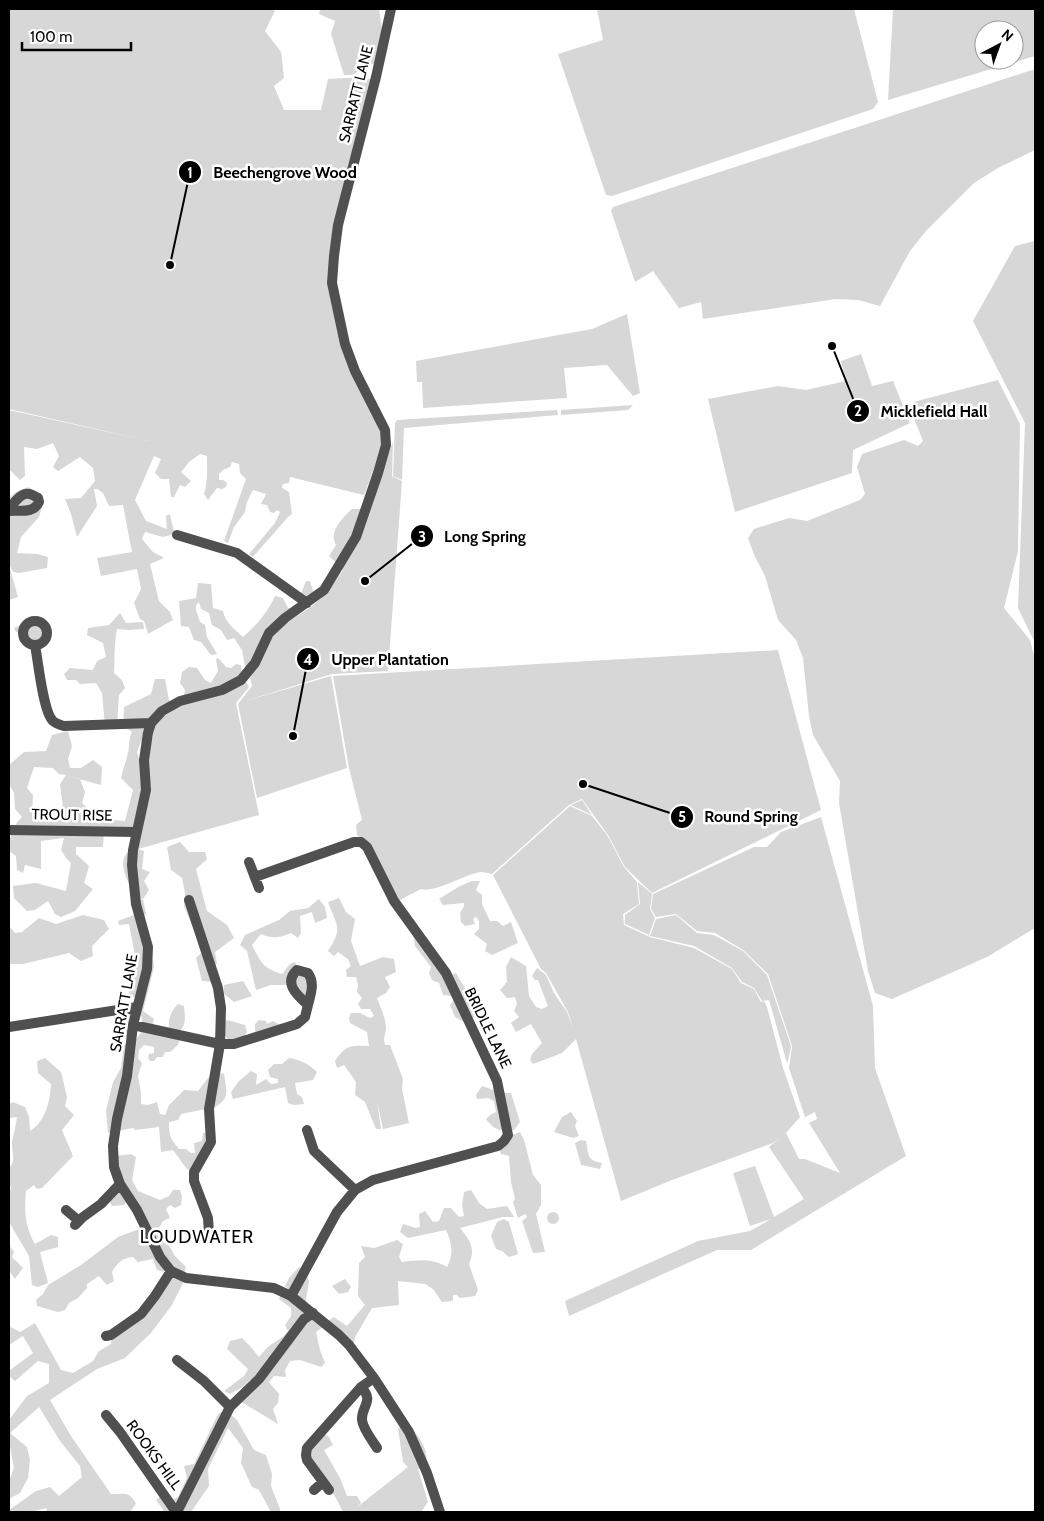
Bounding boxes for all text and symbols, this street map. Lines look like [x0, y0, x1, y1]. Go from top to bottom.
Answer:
scale bar [22, 20, 131, 52]
north arrow [974, 20, 1024, 70]
text: N [998, 25, 1017, 45]
text: 100 m [30, 28, 72, 46]
street label: SARRATT LANE [335, 44, 377, 144]
callout: Beechengrove Wood [178, 157, 366, 188]
text: Beechengrove Wood [213, 163, 357, 182]
text: 1 [187, 164, 193, 182]
callout: Micklefield Hall [845, 396, 997, 427]
text: 2 [854, 402, 862, 420]
text: Micklefield Hall [881, 402, 987, 421]
callout: Long Spring [409, 521, 536, 552]
text: Long Spring [444, 527, 526, 546]
text: 3 [418, 528, 426, 546]
callout: Upper Plantation [296, 644, 459, 675]
text: Upper Plantation [331, 650, 449, 669]
text: 4 [303, 651, 313, 669]
callout: Round Spring [669, 801, 808, 832]
street label: TROUT RISE [31, 805, 113, 825]
text: Round Spring [704, 807, 798, 826]
text: 5 [678, 808, 686, 826]
street label: SARRATT LANE [106, 952, 142, 1054]
street label: BRIDLE LANE [461, 985, 515, 1071]
district label: LOUDWATER [140, 1226, 254, 1248]
street label: ROOKS HILL [123, 1416, 186, 1494]

